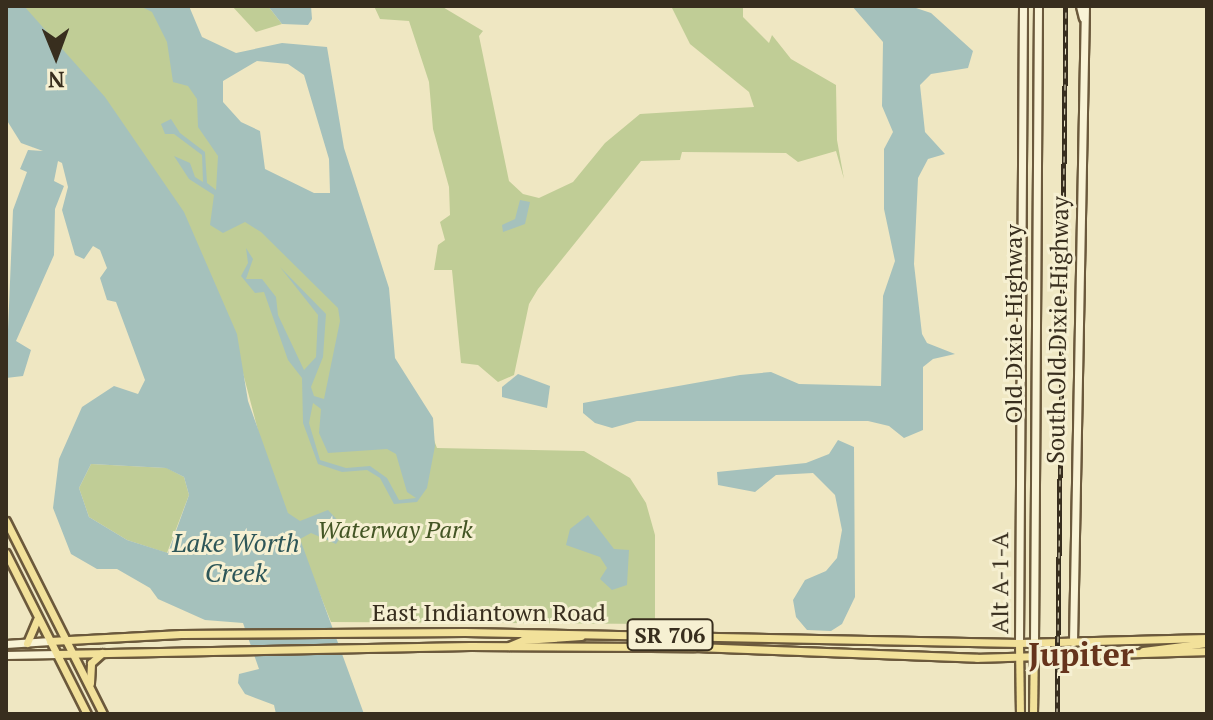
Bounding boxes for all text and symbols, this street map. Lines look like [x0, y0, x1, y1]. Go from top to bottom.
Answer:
north arrow [16, 16, 96, 96]
text: N [48, 66, 65, 95]
street label: South Old Dixie Highway [1041, 196, 1075, 464]
street label: Old Dixie Highway [1000, 224, 1028, 424]
park label: Waterway Park [317, 516, 473, 544]
water label: Lake Worth Creek [172, 527, 300, 588]
street label: Alt A-1-A [986, 532, 1014, 634]
street label: East Indiantown Road [372, 599, 606, 627]
road number: SR 706 [626, 617, 714, 653]
district label: Jupiter [1028, 635, 1134, 673]

